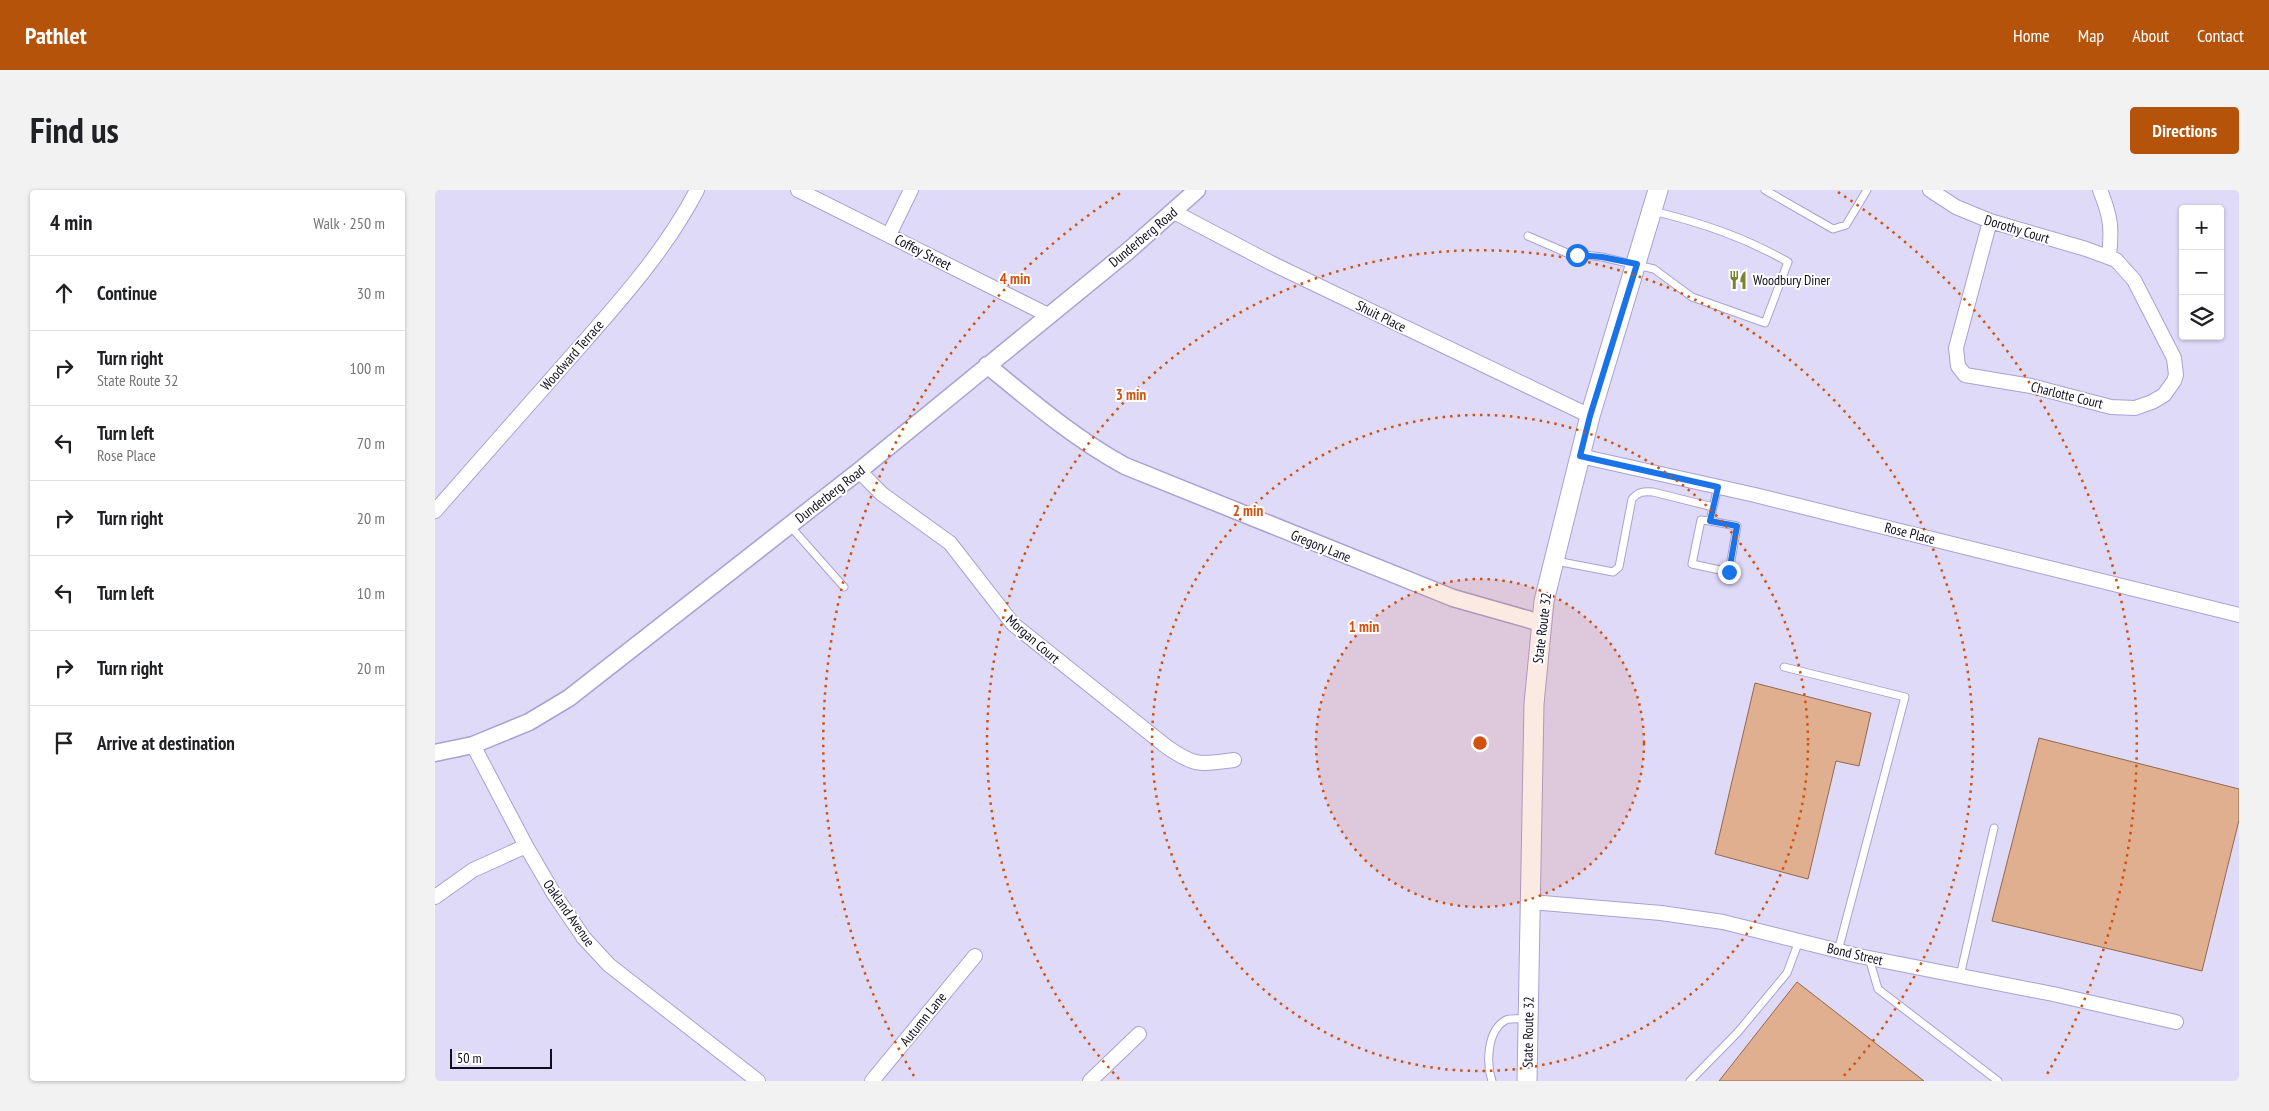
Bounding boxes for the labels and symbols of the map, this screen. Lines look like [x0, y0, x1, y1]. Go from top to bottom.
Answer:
street label: Dunderberg Road [1105, 203, 1181, 271]
street label: Dorothy Court [1982, 211, 2052, 247]
street label: Coffey Street [892, 230, 955, 274]
route start [1566, 244, 1589, 267]
text: 4 min [1000, 269, 1030, 288]
restaurant icon: Woodbury Diner [1727, 269, 1749, 291]
place label: Woodbury Diner [1753, 271, 1830, 289]
street label: Shuit Place [1353, 296, 1409, 336]
street label: Woodward Terrace [536, 316, 608, 394]
street label: Charlotte Court [2029, 377, 2105, 413]
text: 3 min [1116, 385, 1146, 404]
street label: Dunderberg Road [791, 461, 869, 527]
text: 2 min [1233, 501, 1263, 520]
street label: Rose Place [1883, 518, 1937, 548]
street label: Gregory Lane [1288, 526, 1354, 566]
route end [1718, 561, 1741, 584]
street label: State Route 32 [1529, 592, 1555, 664]
street label: Morgan Court [1002, 611, 1064, 667]
text: 1 min [1349, 617, 1379, 636]
centre of rings [1471, 734, 1489, 752]
street label: Oakland Avenue [539, 876, 599, 950]
street label: Bond Street [1825, 939, 1885, 969]
street label: Autumn Lane [896, 988, 950, 1050]
street label: State Route 32 [1518, 996, 1538, 1068]
scale bar [450, 1046, 553, 1069]

